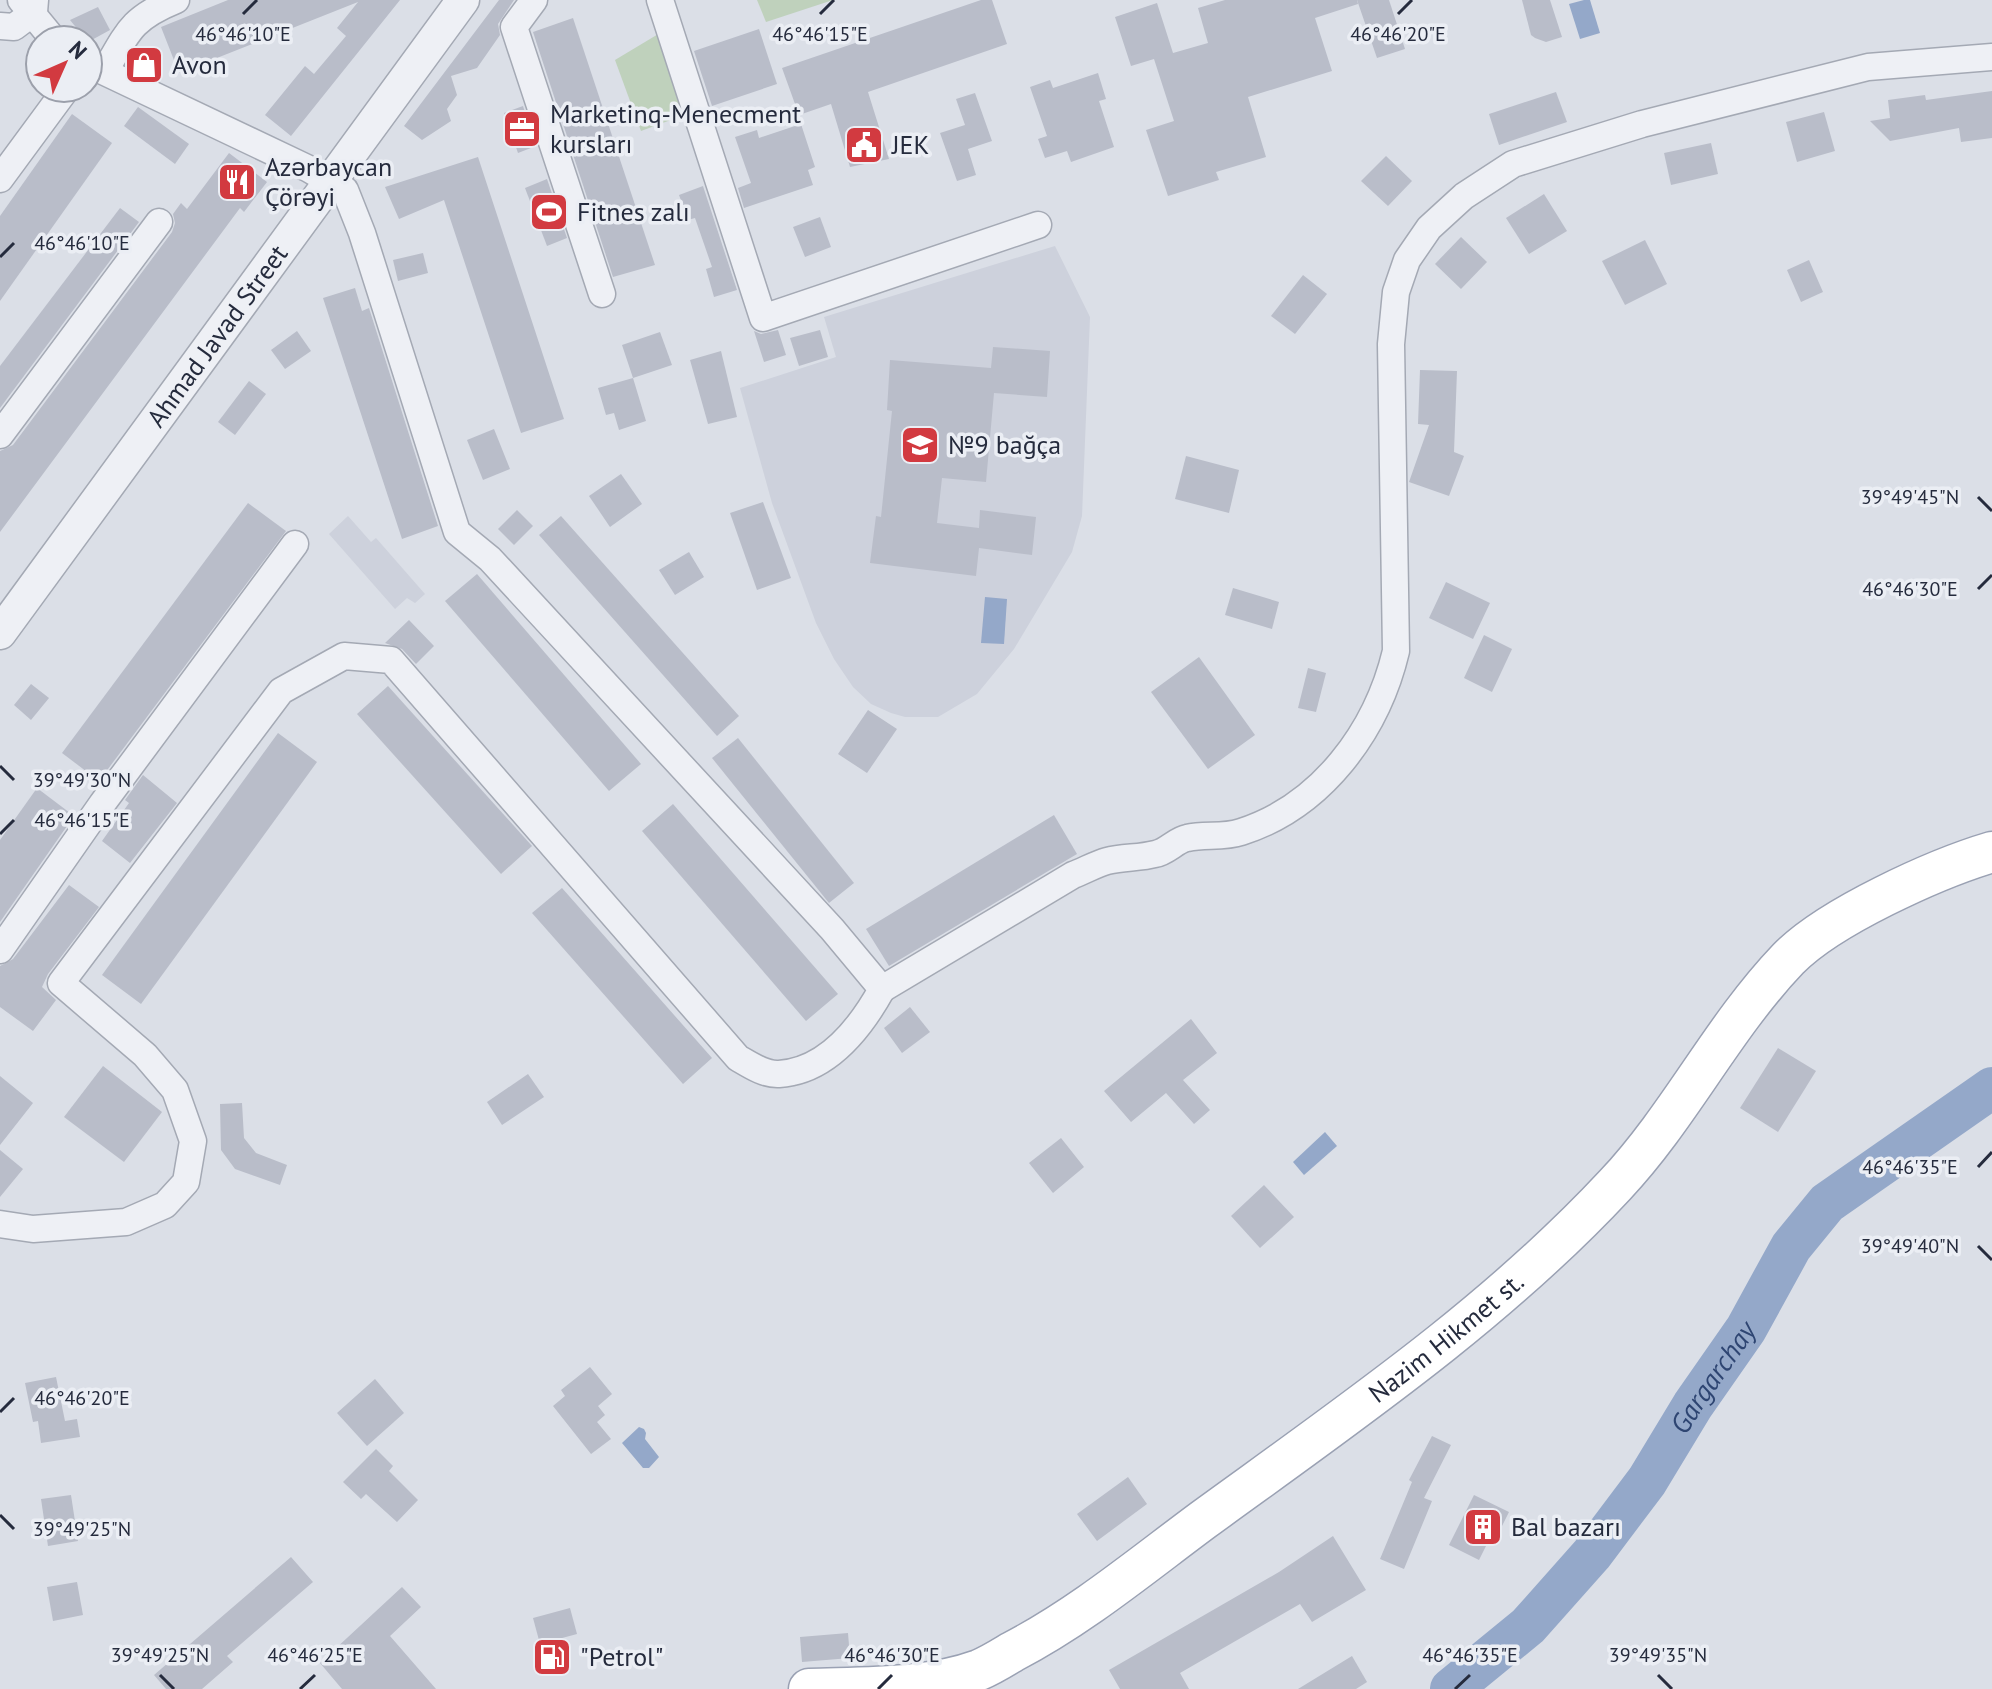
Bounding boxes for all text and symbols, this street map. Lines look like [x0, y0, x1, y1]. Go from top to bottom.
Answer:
text: 46°46'10"E [195, 21, 291, 47]
text: 46°46'15"E [772, 21, 868, 47]
text: 46°46'20"E [1350, 21, 1446, 47]
north arrow [24, 24, 104, 104]
text: N [63, 35, 93, 65]
shop icon: Avon [123, 44, 165, 86]
place label: Avon [172, 48, 227, 81]
place label: Marketinq-Menecment kursları [550, 97, 801, 160]
office icon: Marketinq-Menecment kursları [501, 108, 543, 150]
public building icon: JEK [843, 124, 885, 166]
place label: JEK [891, 128, 929, 161]
place label: Azərbaycan Çörəyi [265, 150, 392, 213]
restaurant icon: Azərbaycan Çörəyi [216, 161, 258, 203]
sports icon: Fitnes zalı [528, 191, 570, 233]
place label: Fitnes zalı [577, 195, 690, 228]
text: 46°46'10"E [34, 230, 130, 256]
street label: Ahmad Javad Street [139, 238, 295, 433]
school or university icon: №9 bağça [899, 424, 941, 466]
place label: №9 bağça [948, 428, 1061, 461]
text: 39°49'45"N [1861, 484, 1959, 510]
text: 46°46'30"E [1862, 576, 1958, 602]
text: 39°49'30"N [33, 767, 131, 793]
text: 46°46'15"E [34, 807, 130, 833]
text: 46°46'35"E [1862, 1154, 1958, 1180]
text: 39°49'40"N [1861, 1233, 1959, 1259]
street label: Nazim Hikmet st. [1362, 1265, 1530, 1410]
water label: Gargarchay [1661, 1312, 1765, 1440]
text: 46°46'20"E [34, 1385, 130, 1411]
building icon: Bal bazarı [1462, 1506, 1504, 1548]
place label: Bal bazarı [1511, 1510, 1621, 1543]
text: 39°49'25"N [33, 1516, 131, 1542]
fuel station icon: "Petrol" [531, 1636, 573, 1678]
place label: "Petrol" [580, 1640, 663, 1673]
text: 39°49'25"N [111, 1642, 209, 1668]
text: 46°46'25"E [267, 1642, 363, 1668]
text: 46°46'30"E [844, 1642, 940, 1668]
text: 46°46'35"E [1422, 1642, 1518, 1668]
text: 39°49'35"N [1609, 1642, 1707, 1668]

